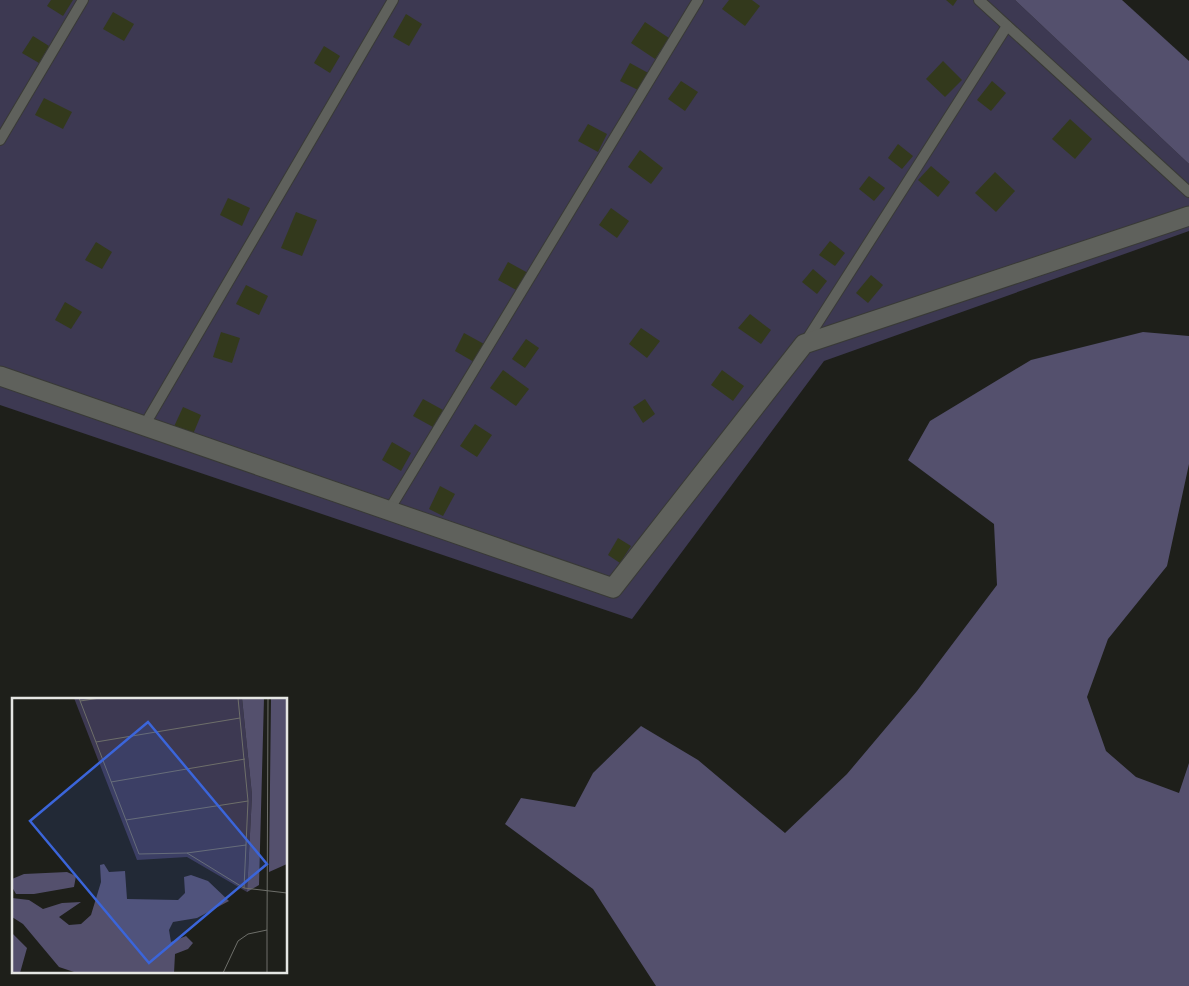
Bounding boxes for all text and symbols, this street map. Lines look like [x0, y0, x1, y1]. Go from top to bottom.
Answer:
inset map [12, 698, 288, 974]

